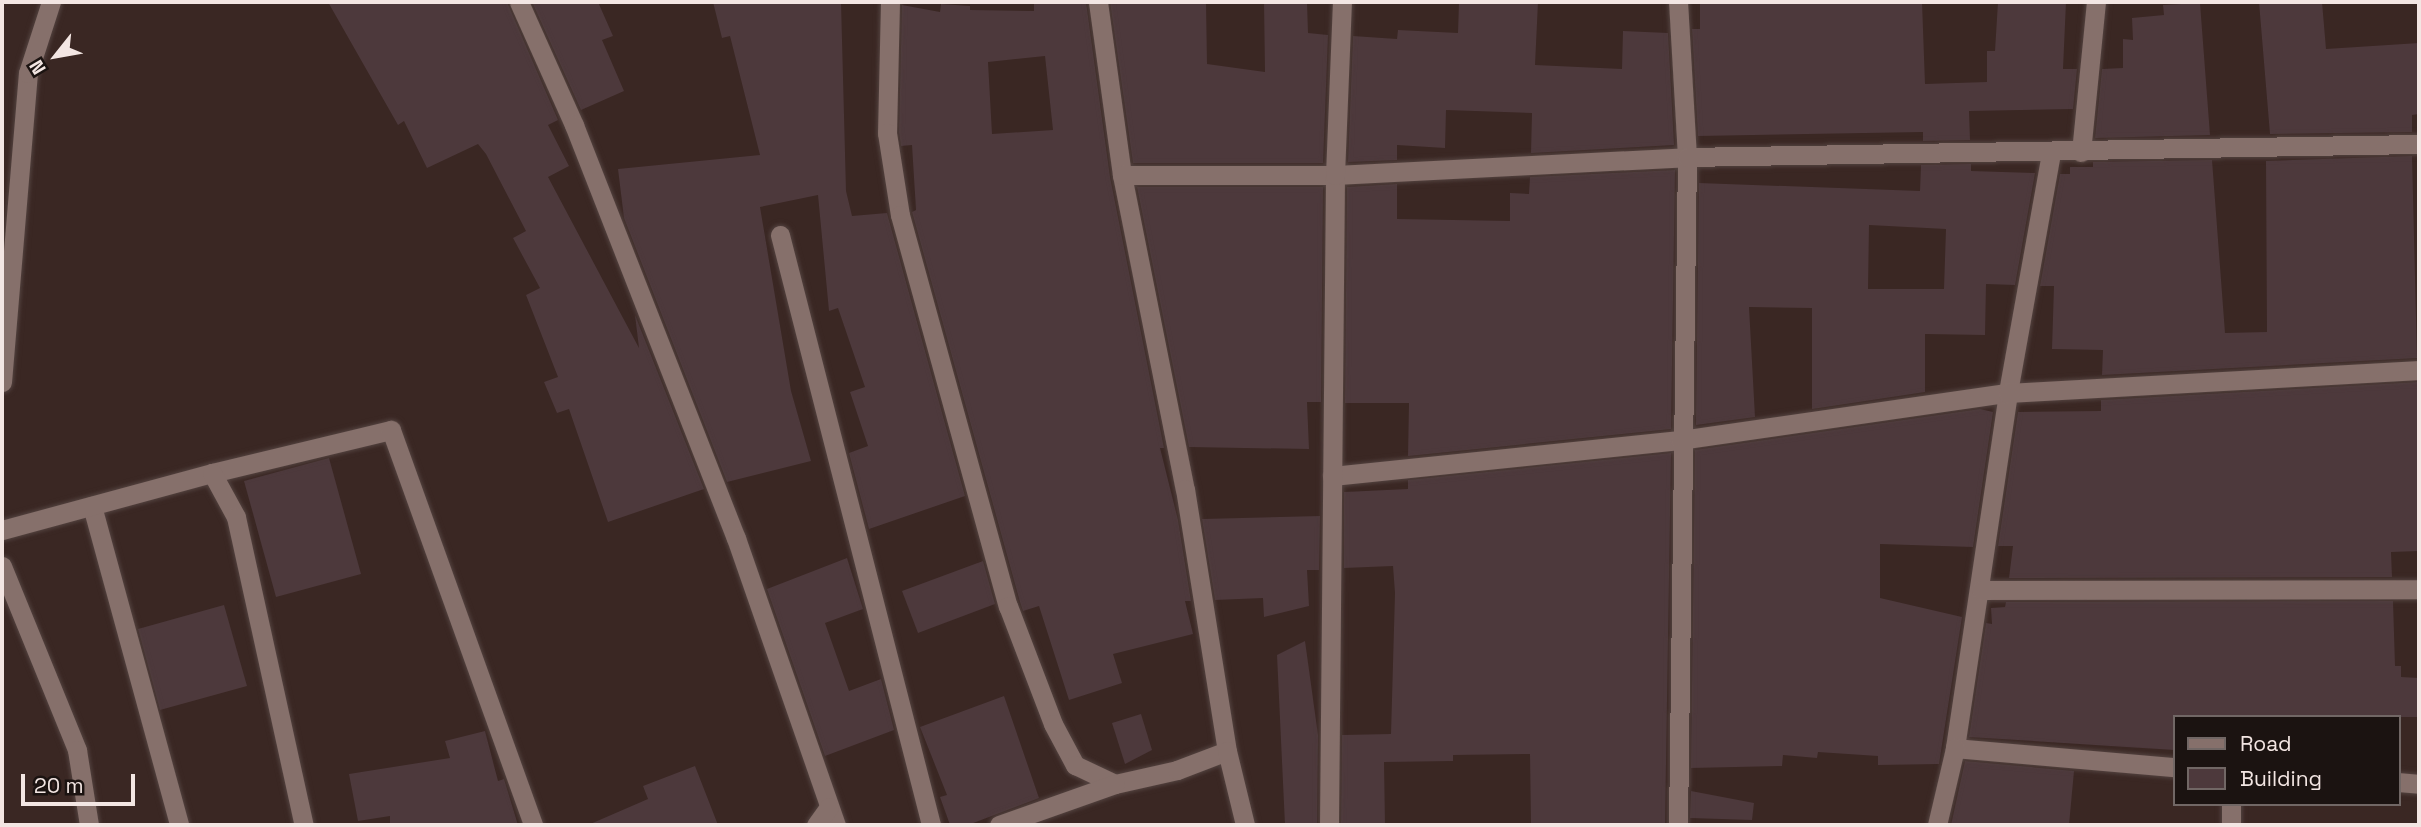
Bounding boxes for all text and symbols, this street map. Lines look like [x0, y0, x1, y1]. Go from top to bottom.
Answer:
north arrow [21, 21, 91, 91]
text: N [24, 55, 52, 79]
legend [2172, 715, 2400, 806]
text: Road [2240, 730, 2292, 757]
scale bar [24, 760, 138, 804]
text: Building [2240, 765, 2322, 792]
text: 20 m [34, 772, 84, 799]

